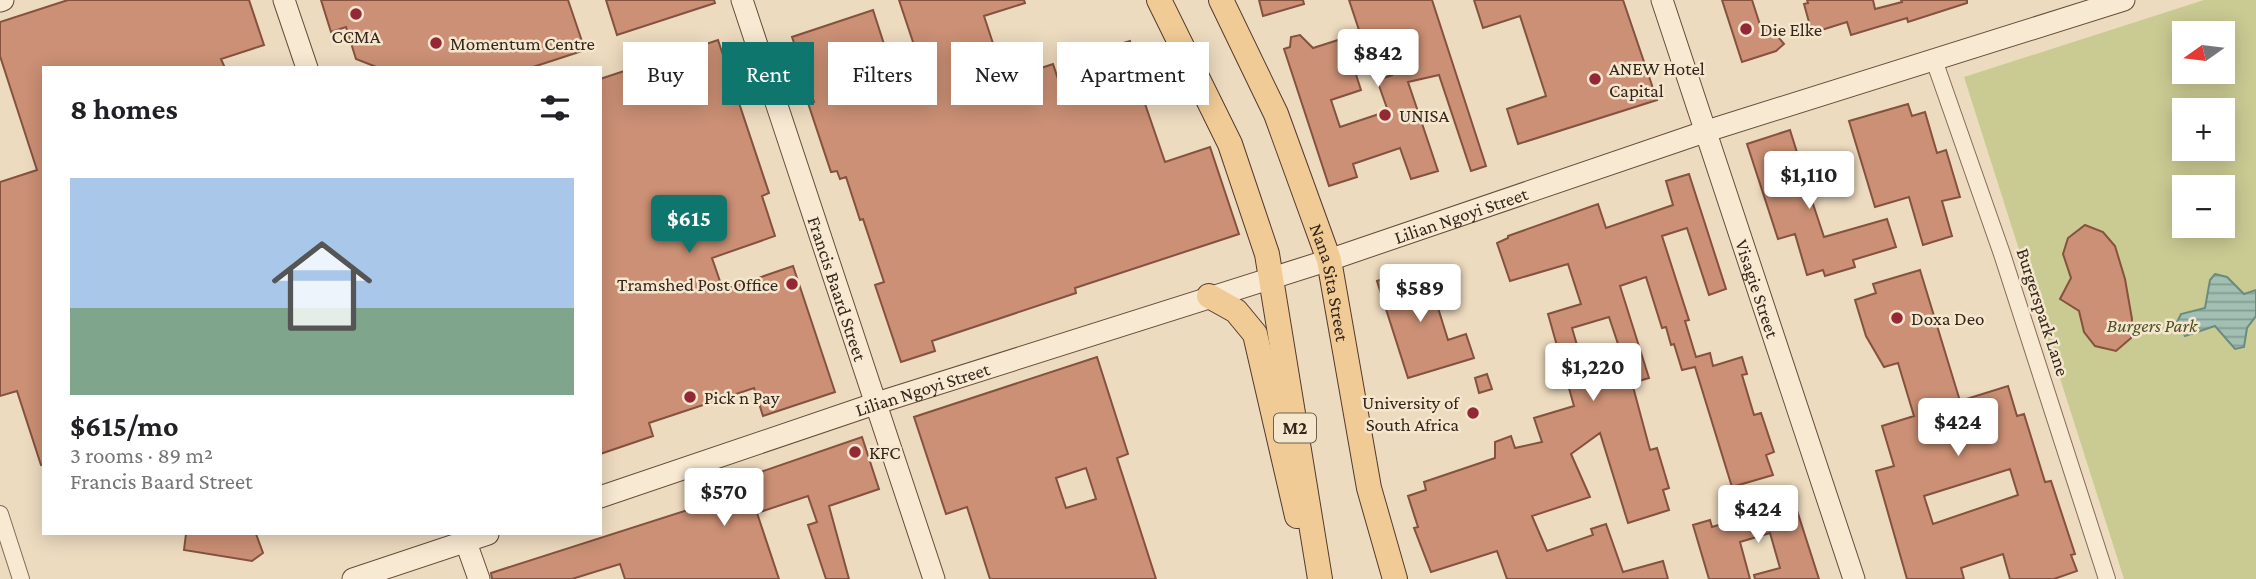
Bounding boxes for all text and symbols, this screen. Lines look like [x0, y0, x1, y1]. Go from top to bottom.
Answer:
marker: CCMA [348, 6, 364, 22]
place label: Die Elke [1760, 19, 1822, 40]
marker: Die Elke [1738, 21, 1754, 37]
north arrow [2172, 21, 2235, 84]
map controls [2172, 21, 2235, 238]
place label: CCMA [332, 26, 381, 47]
pin: $842 [1337, 29, 1419, 89]
place label: Momentum Centre [450, 33, 595, 54]
marker: Momentum Centre [428, 35, 444, 51]
text: $842 [1354, 39, 1402, 65]
chip: Buy [623, 42, 708, 105]
chip: Rent [722, 42, 814, 105]
chip: Filters [828, 42, 937, 105]
chip: New [951, 42, 1043, 105]
chip: Apartment [1057, 42, 1209, 105]
place label: ANEW Hotel Capital [1609, 58, 1705, 101]
marker: ANEW Hotel Capital [1587, 71, 1603, 87]
icon: filters [536, 89, 574, 127]
text: 8 homes [70, 92, 178, 125]
button: + [2172, 98, 2235, 161]
place label: UNISA [1399, 105, 1449, 126]
marker: UNISA [1377, 107, 1393, 123]
pin: $1,110 [1752, 152, 1866, 211]
text: $1,110 [1780, 161, 1838, 187]
button: − [2172, 175, 2235, 238]
street label: Lilian Ngoyi Street [1391, 182, 1531, 247]
pin: $615 [648, 196, 730, 255]
text: $615 [667, 205, 711, 231]
street label: Francis Baard Street [804, 214, 872, 364]
street label: Nana Sita Street [1306, 220, 1354, 344]
icon: home [259, 223, 385, 349]
street label: Visagie Street [1732, 237, 1784, 341]
street label: Burgerspark Lane [2012, 245, 2074, 379]
pin: $589 [1379, 264, 1461, 324]
place label: Tramshed Post Office [617, 274, 778, 295]
text: $589 [1396, 274, 1444, 300]
marker: Tramshed Post Office [784, 276, 800, 292]
place label: Doxa Deo [1911, 308, 1984, 329]
marker: Doxa Deo [1889, 310, 1905, 326]
park label: Burgers Park [2107, 315, 2198, 336]
pin: $1,220 [1536, 344, 1650, 403]
text: $1,220 [1561, 353, 1625, 379]
street label: Lilian Ngoyi Street [852, 357, 993, 420]
place label: Pick n Pay [704, 387, 780, 408]
marker: Pick n Pay [682, 389, 698, 405]
place label: University of South Africa [1362, 392, 1460, 435]
pin: $424 [1917, 398, 1999, 458]
marker: University of South Africa [1465, 405, 1481, 421]
text: $424 [1934, 408, 1982, 434]
text: $615/mo [70, 409, 179, 442]
road number: M2 [1274, 414, 1316, 442]
text: 3 rooms · 89 m² [70, 442, 213, 468]
place label: KFC [869, 442, 900, 463]
marker: KFC [847, 444, 863, 460]
text: Francis Baard Street [70, 468, 253, 494]
pin: $570 [683, 468, 765, 528]
text: $570 [701, 478, 747, 504]
pin: $424 [1717, 486, 1799, 545]
text: $424 [1734, 495, 1782, 521]

